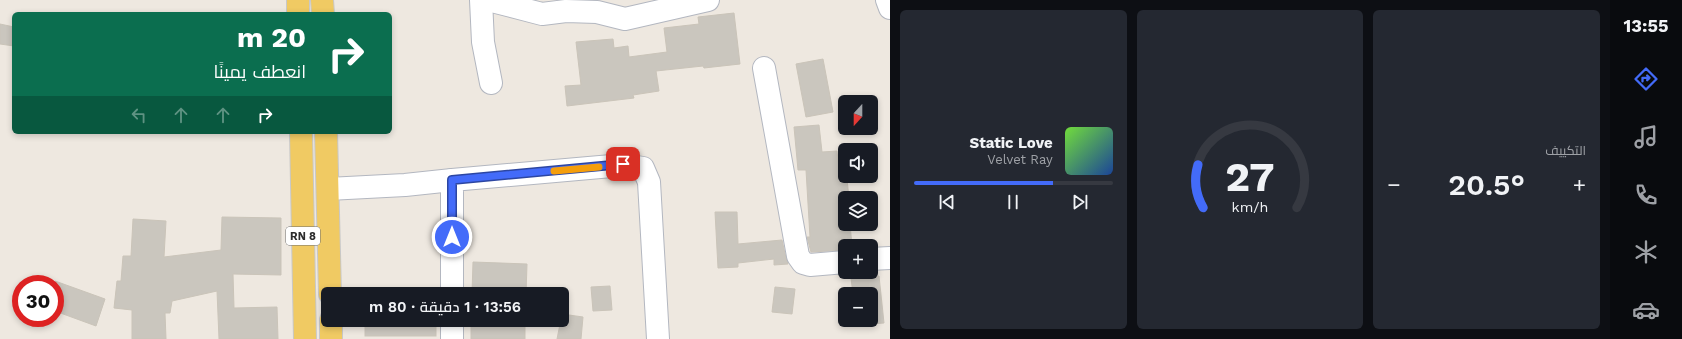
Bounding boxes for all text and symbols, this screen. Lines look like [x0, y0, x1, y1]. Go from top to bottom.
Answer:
text: 13:55 [1624, 15, 1668, 36]
text: 20 m [237, 21, 306, 54]
icon: right [320, 28, 372, 80]
text: انعطف يمينًا [213, 61, 306, 82]
icon: directions [1632, 65, 1660, 93]
north arrow [838, 95, 878, 135]
map controls [838, 95, 878, 327]
icon: left [128, 104, 150, 126]
icon: ahead [170, 104, 192, 126]
icon: ahead [212, 104, 234, 126]
icon: right [254, 104, 276, 126]
icon: music [1632, 123, 1660, 151]
text: Static Love [969, 134, 1053, 152]
button: sound [838, 143, 878, 183]
text: التكييف [1545, 143, 1586, 158]
pin [606, 147, 640, 181]
text: 27 [1225, 151, 1275, 200]
text: Velvet Ray [987, 152, 1053, 167]
icon: arrive [612, 153, 634, 175]
text: 20.5° [1448, 167, 1525, 202]
text: − [1387, 172, 1401, 197]
text: + [1573, 172, 1586, 197]
icon: phone [1632, 181, 1660, 209]
button: layers [838, 191, 878, 231]
icon: previous [936, 191, 958, 213]
icon: pause [1002, 191, 1024, 213]
icon: next [1069, 191, 1091, 213]
text: km/h [1232, 198, 1268, 214]
position arrow [431, 216, 473, 258]
road number: RN 8 [286, 227, 320, 245]
icon: climate [1632, 238, 1660, 266]
button: + [838, 239, 878, 279]
speed limit sign: 30 [12, 275, 64, 327]
button: − [838, 287, 878, 327]
icon: car [1632, 296, 1660, 324]
text: 13:56 · 1 دقيقة · 80 m [369, 298, 521, 316]

